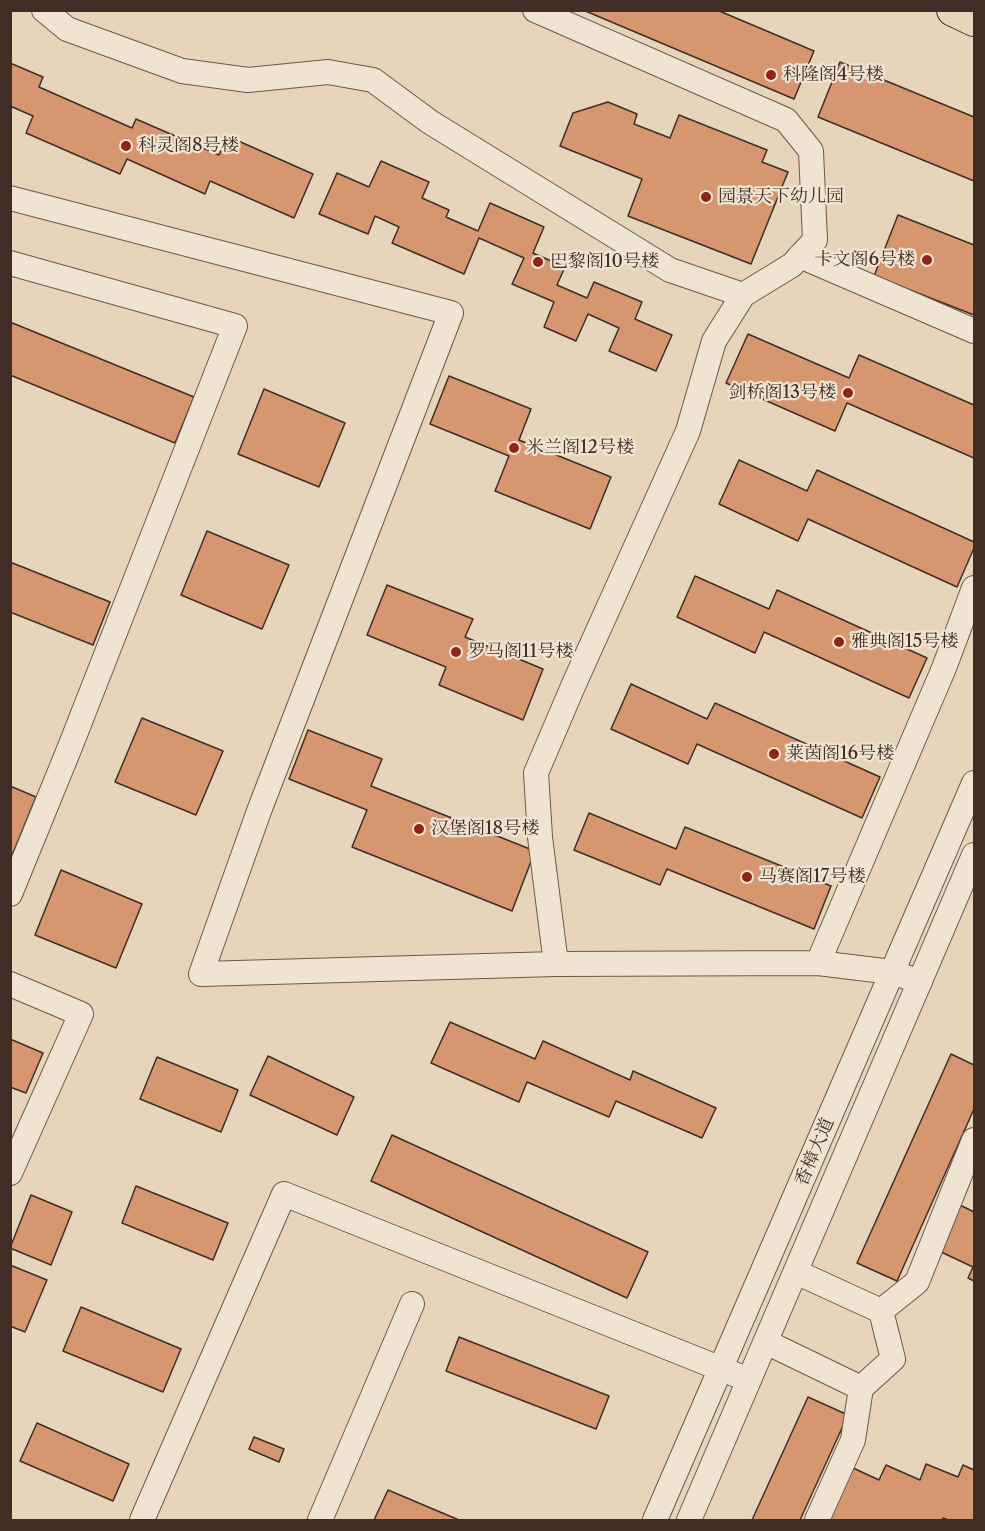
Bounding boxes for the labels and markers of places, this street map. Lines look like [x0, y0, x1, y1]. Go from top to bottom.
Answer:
place label: 科隆阁4号楼 [783, 64, 883, 86]
marker: 科隆阁4号楼 [764, 68, 778, 82]
place label: 科灵阁8号楼 [138, 135, 239, 157]
marker: 科灵阁8号楼 [119, 139, 133, 153]
place label: 园景天下幼儿园 [718, 186, 844, 208]
marker: 园景天下幼儿园 [699, 190, 713, 204]
place label: 卡文阁6号楼 [814, 249, 915, 271]
place label: 巴黎阁10号楼 [550, 251, 659, 273]
marker: 卡文阁6号楼 [920, 253, 934, 267]
marker: 巴黎阁10号楼 [531, 255, 545, 269]
place label: 剑桥阁13号楼 [729, 382, 836, 404]
marker: 剑桥阁13号楼 [841, 386, 855, 400]
place label: 米兰阁12号楼 [526, 437, 634, 459]
marker: 米兰阁12号楼 [507, 441, 521, 455]
place label: 雅典阁15号楼 [851, 631, 958, 653]
marker: 雅典阁15号楼 [832, 635, 846, 649]
place label: 罗马阁11号楼 [468, 641, 573, 663]
marker: 罗马阁11号楼 [449, 645, 463, 659]
place label: 莱茵阁16号楼 [786, 743, 894, 765]
marker: 莱茵阁16号楼 [767, 747, 781, 761]
place label: 汉堡阁18号楼 [431, 818, 539, 840]
marker: 汉堡阁18号楼 [412, 822, 426, 836]
place label: 马赛阁17号楼 [759, 866, 865, 888]
marker: 马赛阁17号楼 [740, 870, 754, 884]

